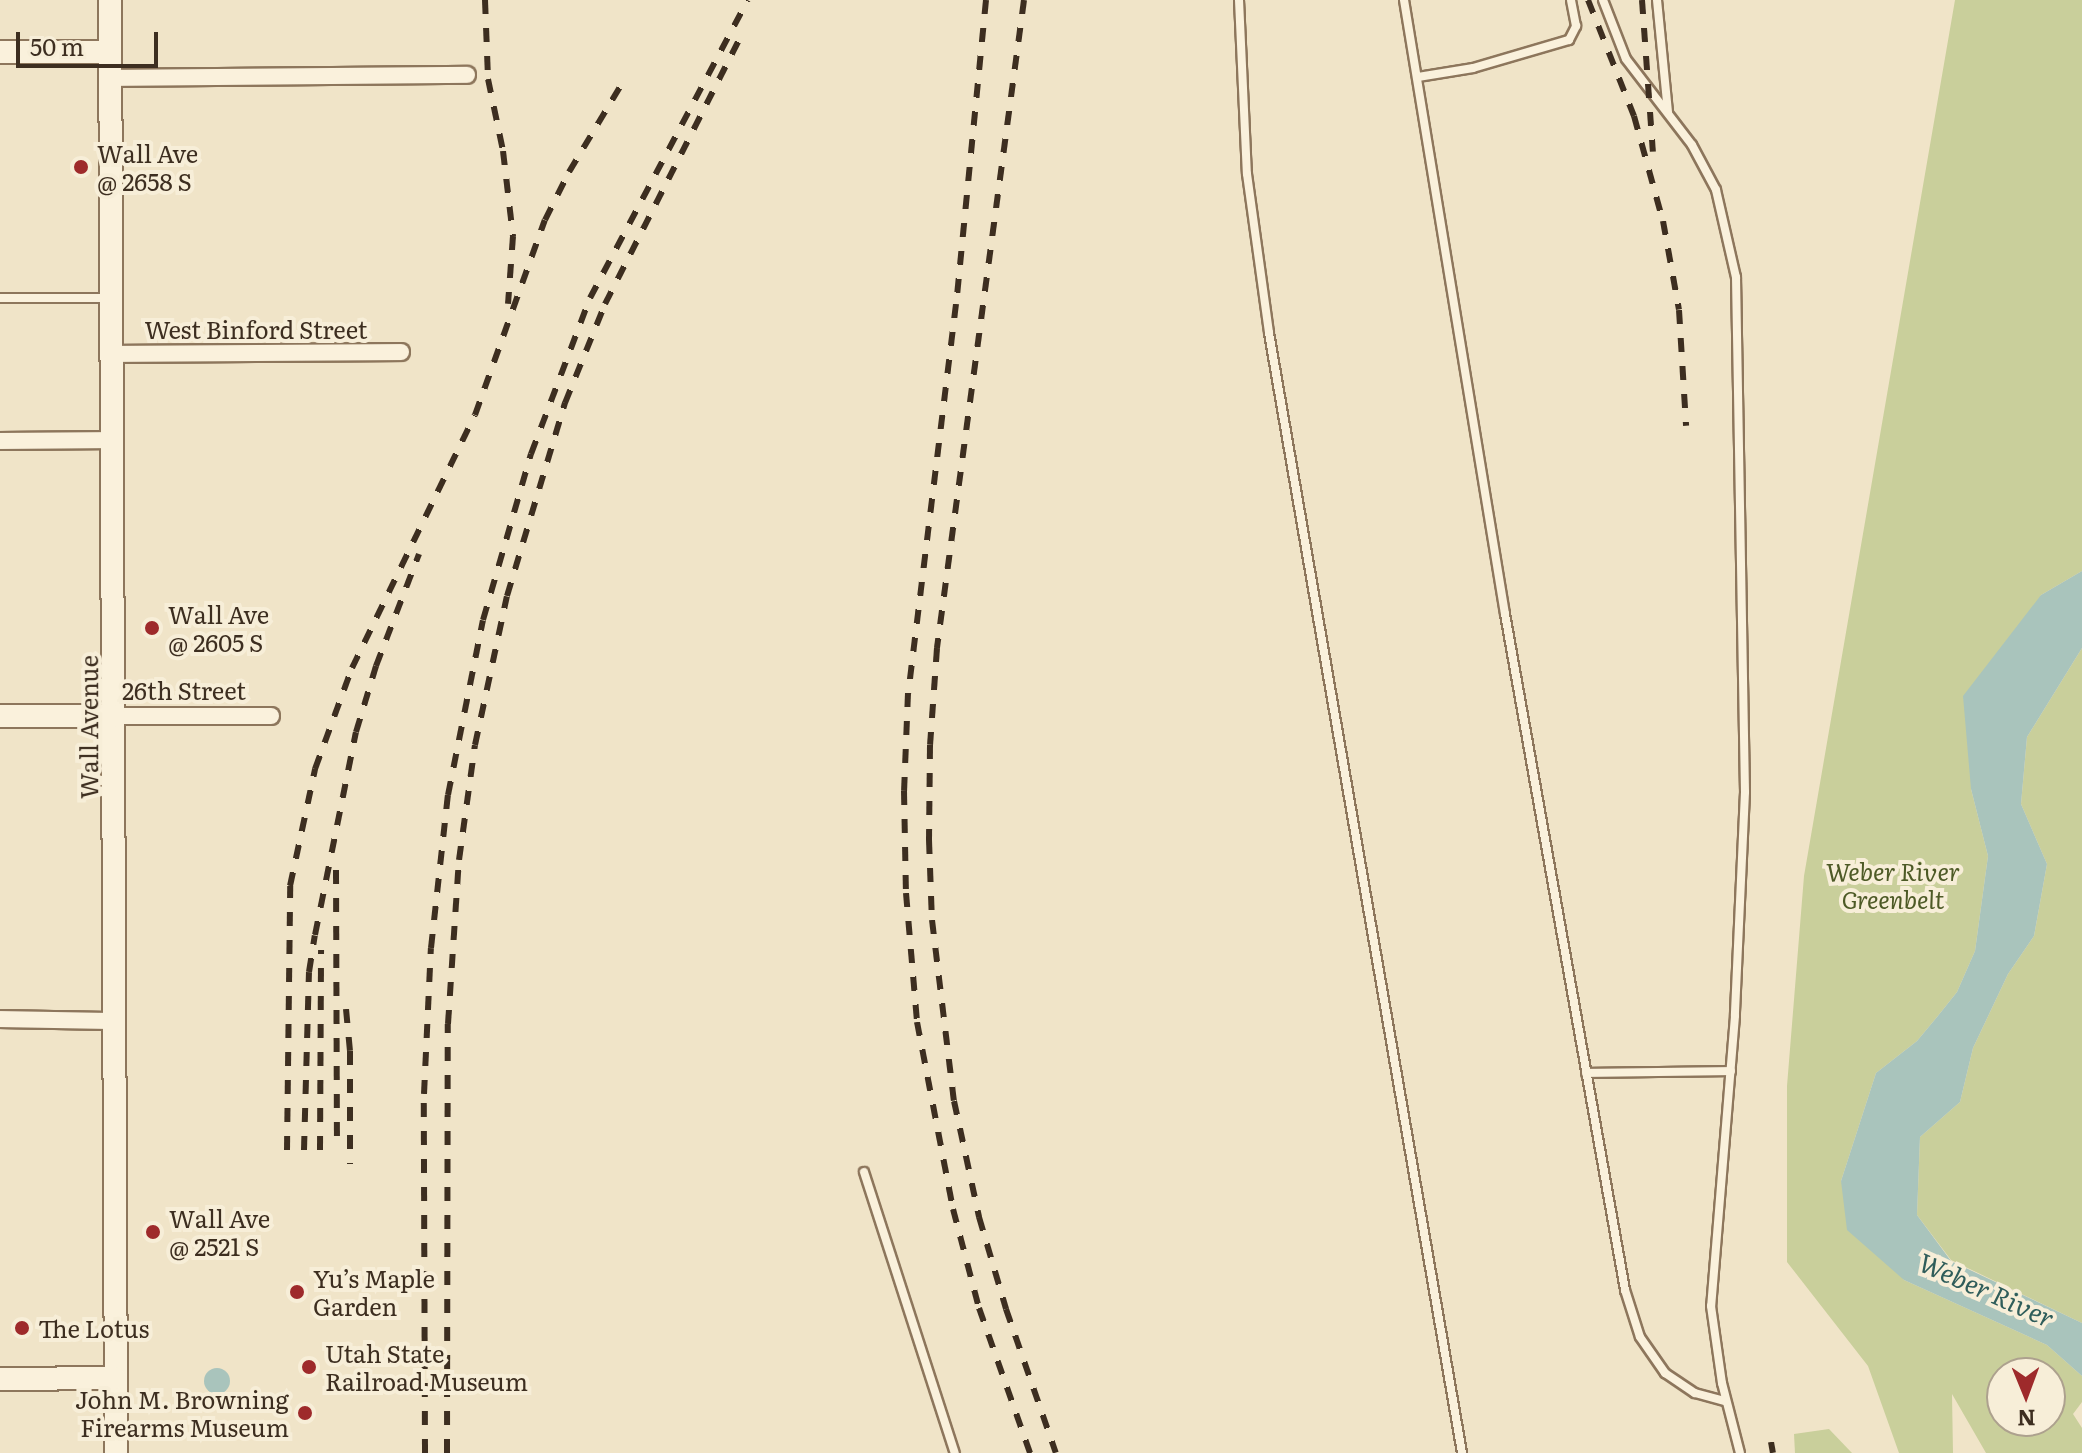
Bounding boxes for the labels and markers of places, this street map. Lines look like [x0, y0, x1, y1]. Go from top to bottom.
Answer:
place label: Wall Ave @ 2658 S [97, 139, 198, 195]
marker: Wall Ave @ 2658 S [72, 158, 90, 176]
place label: Wall Ave @ 2605 S [168, 600, 269, 656]
marker: Wall Ave @ 2605 S [143, 619, 161, 637]
place label: Wall Ave @ 2521 S [169, 1204, 270, 1260]
marker: Wall Ave @ 2521 S [144, 1223, 162, 1241]
place label: Yu’s Maple Garden [313, 1264, 435, 1320]
marker: Yu’s Maple Garden [288, 1283, 306, 1301]
place label: The Lotus [38, 1314, 149, 1342]
marker: The Lotus [13, 1319, 31, 1337]
place label: Utah State Railroad Museum [325, 1339, 528, 1395]
marker: Utah State Railroad Museum [300, 1358, 318, 1376]
place label: John M. Browning Firearms Museum [75, 1385, 289, 1441]
marker: John M. Browning Firearms Museum [296, 1404, 314, 1422]

